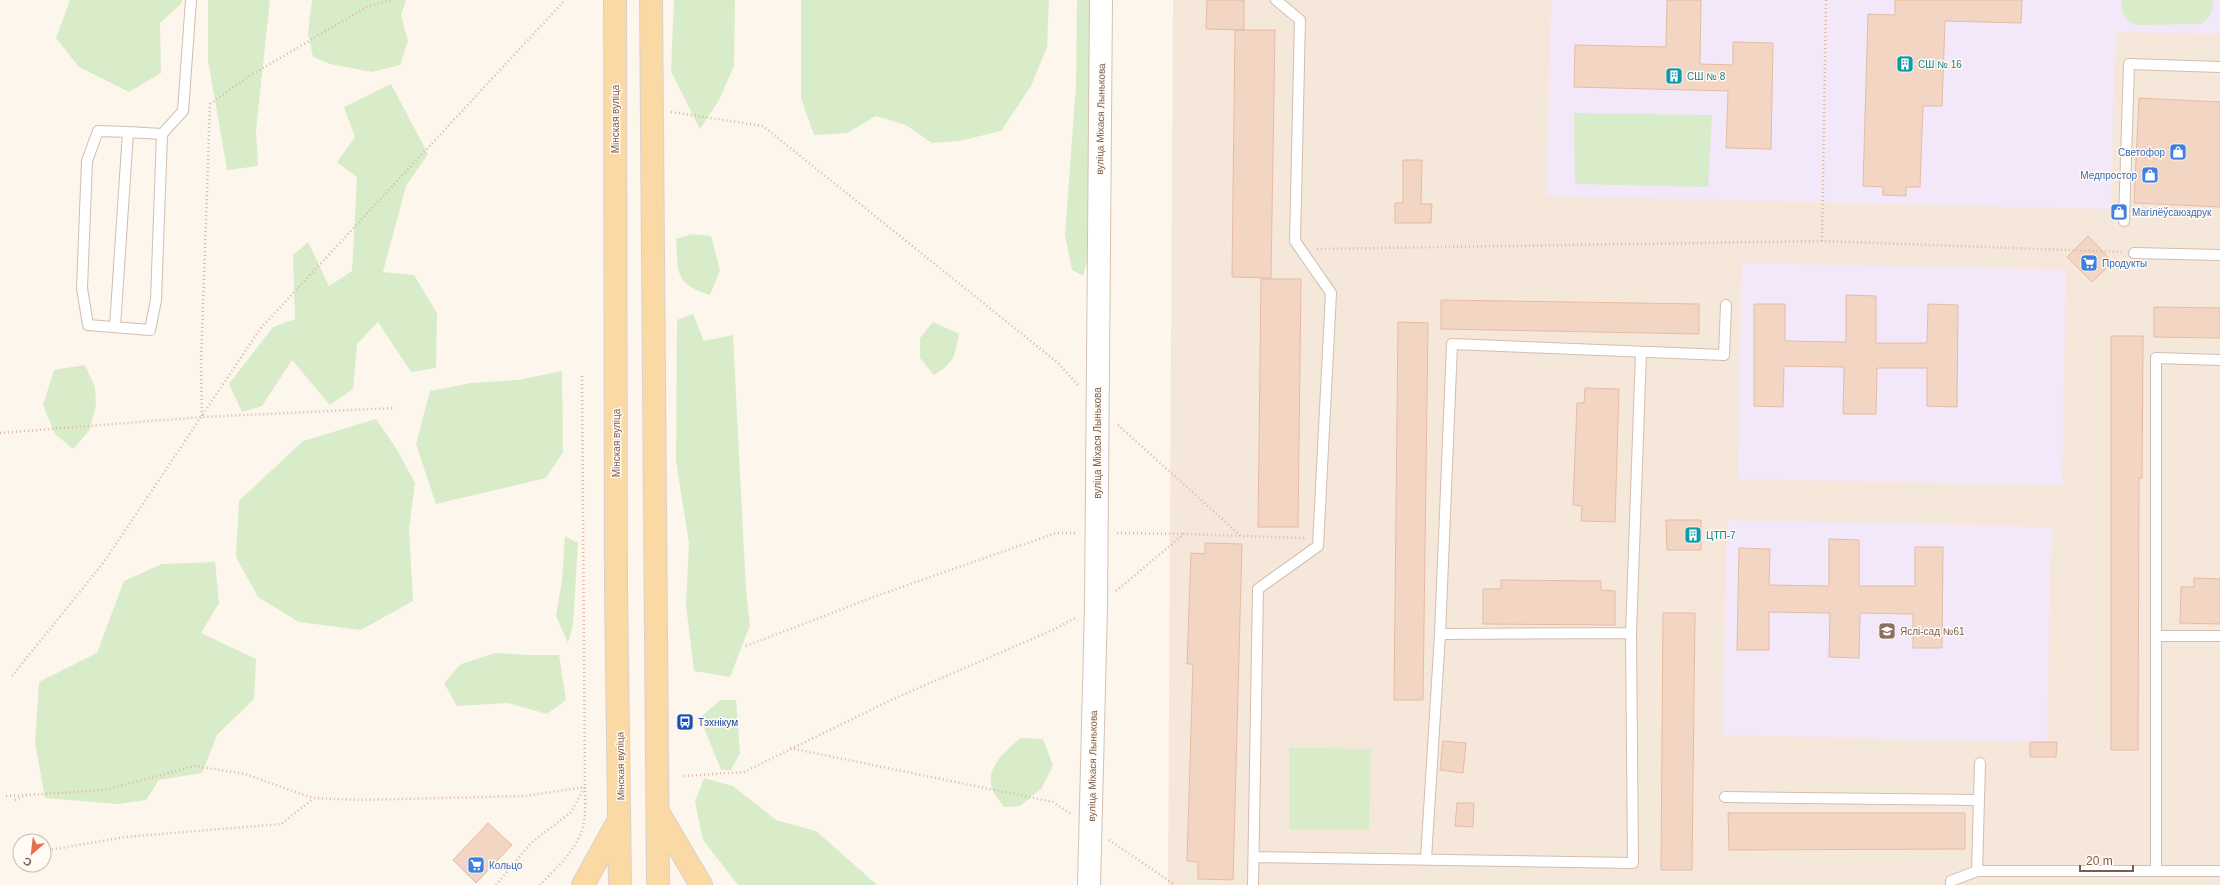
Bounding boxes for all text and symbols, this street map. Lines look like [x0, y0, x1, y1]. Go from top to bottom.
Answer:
building icon: СШ № 16 [1895, 54, 1915, 74]
place label: СШ № 16 [1918, 59, 1962, 70]
street label: вуліца Міхася Лынькова [1094, 63, 1107, 175]
building icon: СШ № 8 [1664, 66, 1684, 86]
place label: СШ № 8 [1687, 71, 1726, 82]
street label: Мінская вуліца [610, 84, 621, 153]
shop icon: Светофор [2168, 142, 2188, 162]
place label: Светофор [2118, 147, 2165, 158]
shop icon: Медпростор [2140, 165, 2160, 185]
place label: Медпростор [2080, 170, 2137, 181]
shop icon: Магілёўсаюздрук [2109, 202, 2129, 222]
place label: Магілёўсаюздрук [2132, 207, 2212, 218]
supermarket icon: Продукты [2079, 253, 2099, 273]
place label: Продукты [2102, 258, 2147, 269]
street label: вуліца Міхася Лынькова [1092, 387, 1103, 499]
street label: Мінская вуліца [611, 408, 622, 477]
building icon: ЦТП-7 [1683, 525, 1703, 545]
place label: ЦТП-7 [1706, 530, 1736, 541]
school or university icon: Яслі-сад №61 [1877, 621, 1897, 641]
place label: Яслі-сад №61 [1900, 626, 1965, 637]
street label: вуліца Міхася Лынькова [1086, 710, 1099, 822]
bus stop icon: Тэхнікум [675, 712, 695, 732]
place label: Тэхнікум [698, 717, 738, 728]
street label: Мінская вуліца [614, 731, 627, 800]
north arrow [12, 833, 52, 873]
scale bar [2080, 847, 2133, 873]
text: 20 m [2086, 854, 2113, 868]
text: С [21, 855, 34, 869]
supermarket icon: Кольцо [466, 855, 486, 875]
place label: Кольцо [489, 860, 523, 871]

